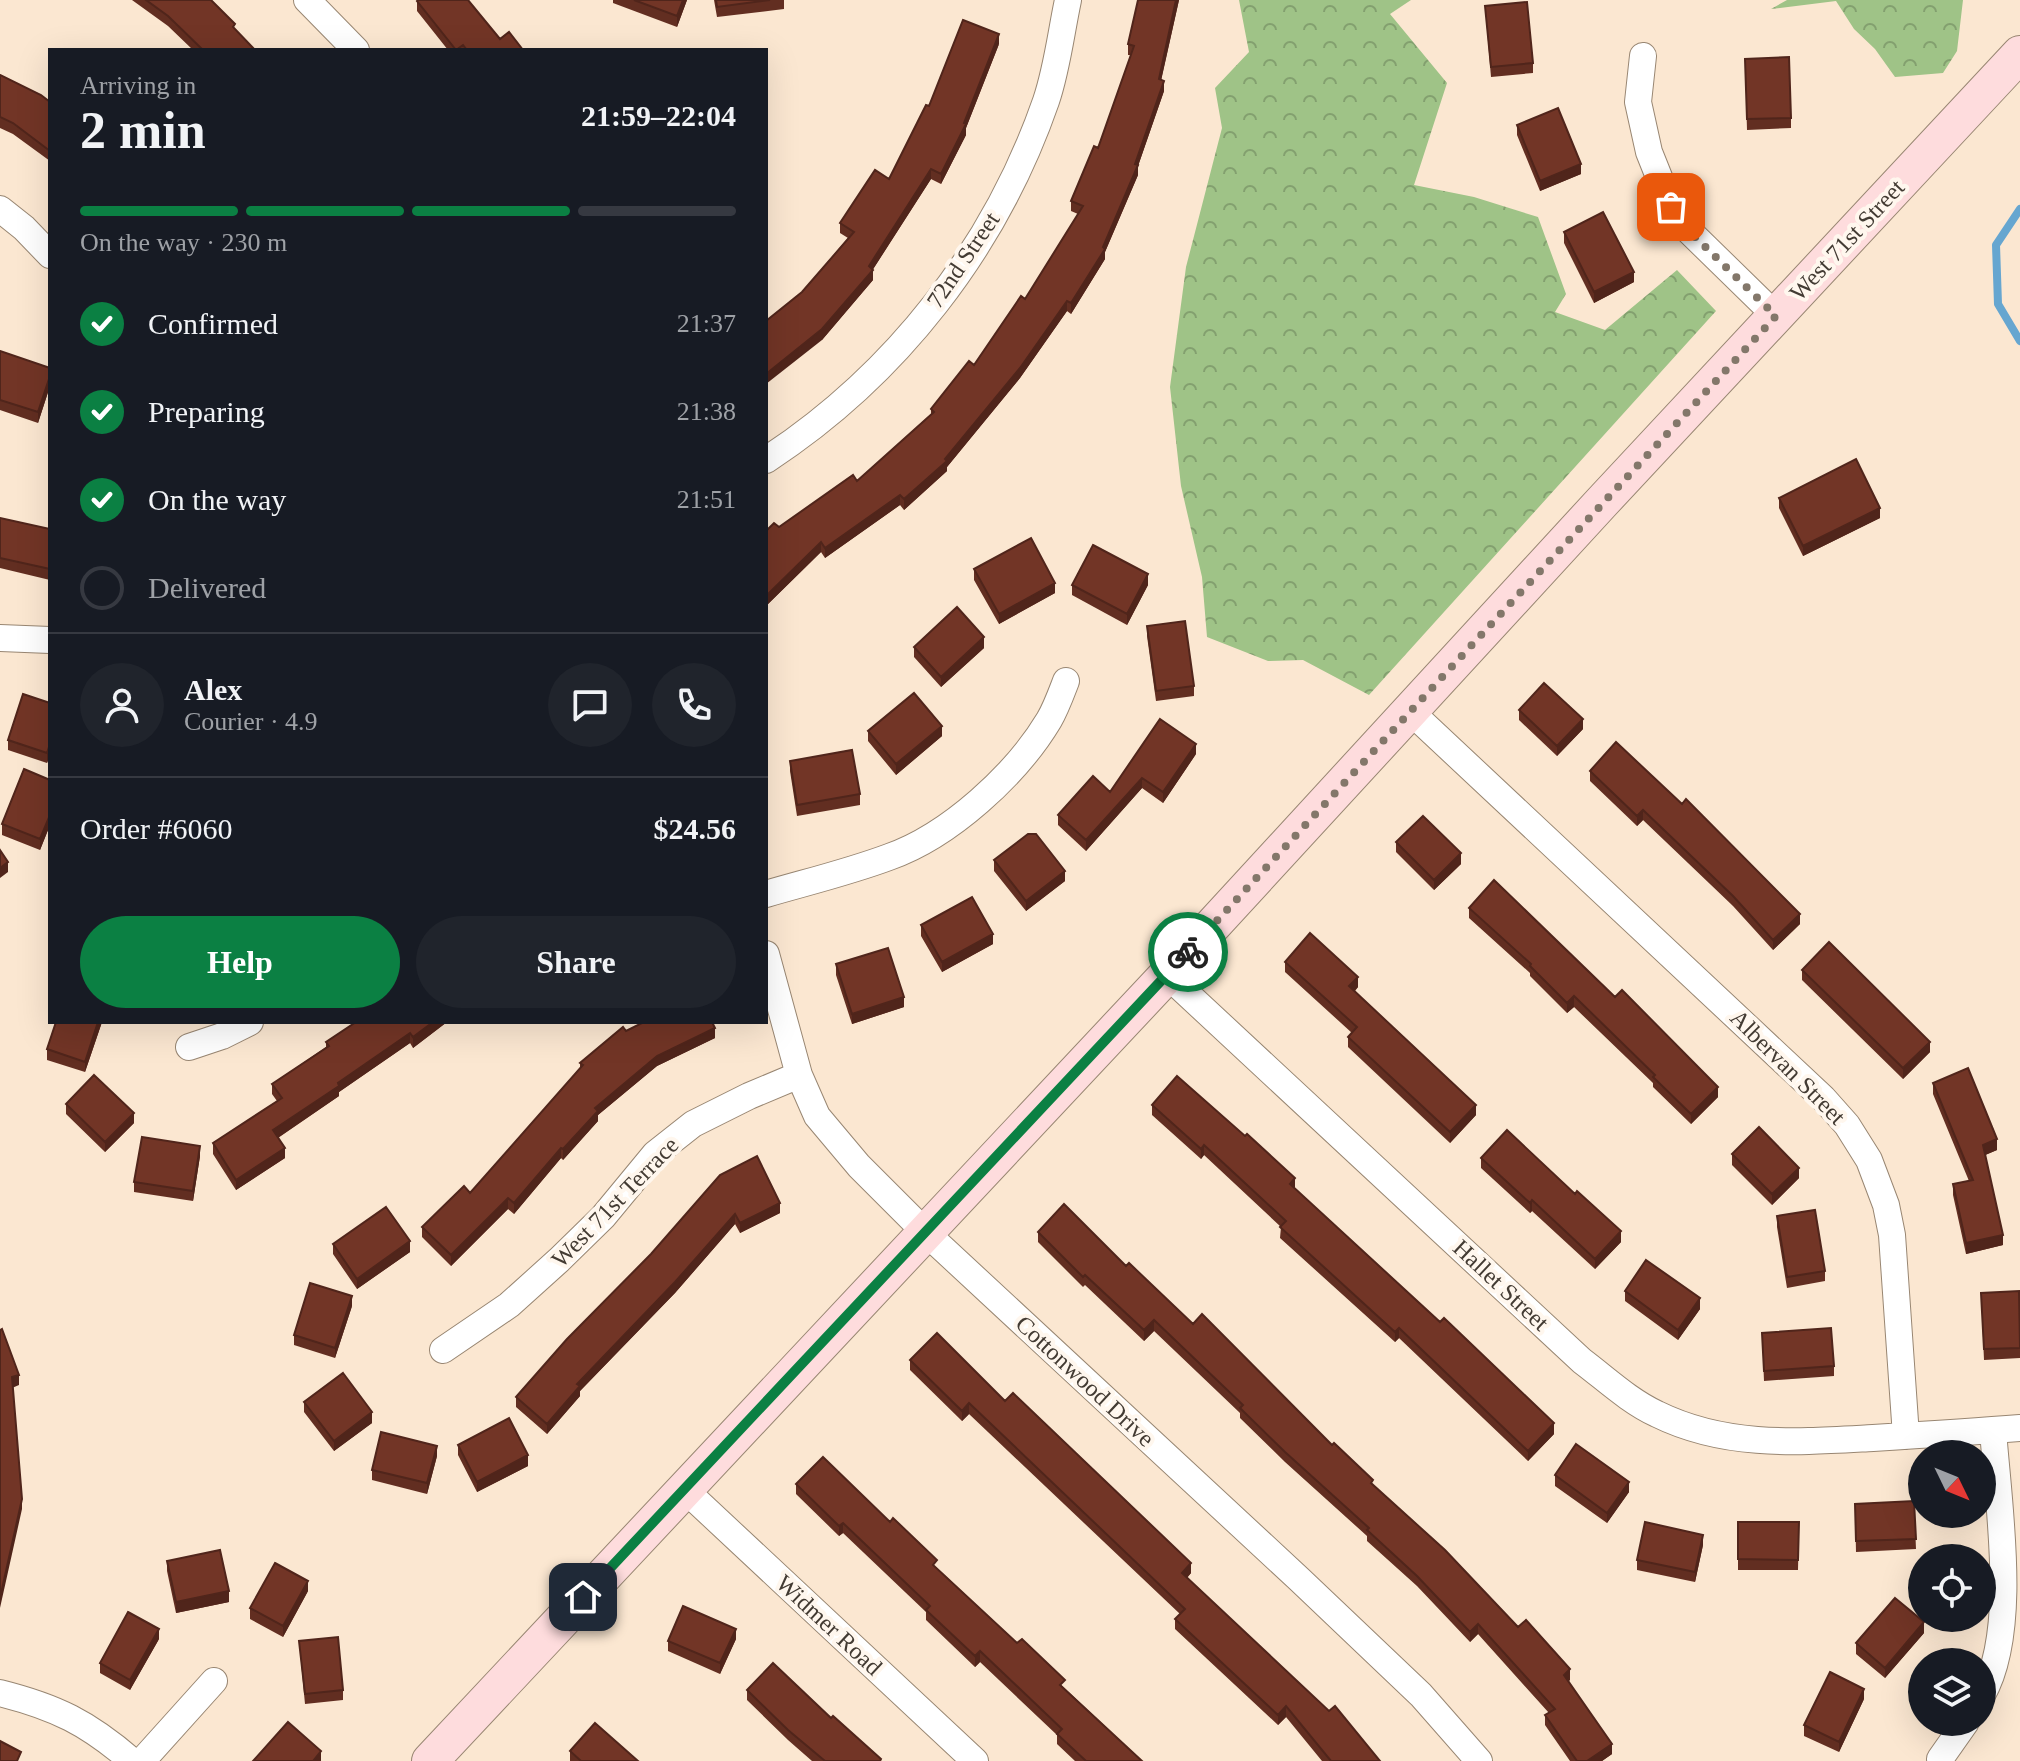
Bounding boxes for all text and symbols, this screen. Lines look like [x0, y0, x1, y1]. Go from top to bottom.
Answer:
text: Arriving in [80, 71, 196, 100]
text: 21:59–22:04 [581, 99, 736, 132]
text: 2 min [80, 102, 206, 159]
pin [1637, 173, 1705, 241]
street label: West 71st Street [1785, 174, 1910, 306]
icon: bag [1649, 185, 1693, 229]
street label: 72nd Street [921, 207, 1005, 313]
text: On the way · 230 m [80, 228, 287, 257]
icon: check [80, 302, 124, 346]
text: Confirmed [148, 307, 278, 340]
text: 21:37 [677, 309, 736, 338]
icon: check [80, 390, 124, 434]
text: Preparing [148, 395, 265, 428]
text: 21:38 [677, 397, 736, 426]
icon: check [80, 478, 124, 522]
text: On the way [148, 483, 286, 516]
text: 21:51 [677, 485, 736, 514]
text: Delivered [148, 571, 266, 604]
button: person [80, 663, 164, 747]
button: chat [548, 663, 632, 747]
button: phone [652, 663, 736, 747]
text: Alex [184, 673, 242, 706]
text: Courier · 4.9 [184, 707, 318, 736]
text: Order #6060 [80, 812, 232, 845]
text: $24.56 [654, 812, 736, 845]
courier [1148, 912, 1228, 992]
button: Help [80, 916, 400, 1008]
button: Share [416, 916, 736, 1008]
icon: bike [1166, 930, 1210, 974]
street label: Albervan Street [1725, 1004, 1851, 1130]
street label: West 71st Terrace [546, 1132, 684, 1272]
street label: Hallet Street [1448, 1234, 1554, 1336]
street label: Cottonwood Drive [1011, 1310, 1159, 1452]
north arrow [1908, 1440, 1996, 1528]
map controls [1908, 1440, 1996, 1736]
button: locate [1908, 1544, 1996, 1632]
pin [549, 1563, 617, 1631]
street label: Widmer Road [771, 1570, 887, 1680]
icon: home [561, 1575, 605, 1619]
button: layers [1908, 1648, 1996, 1736]

